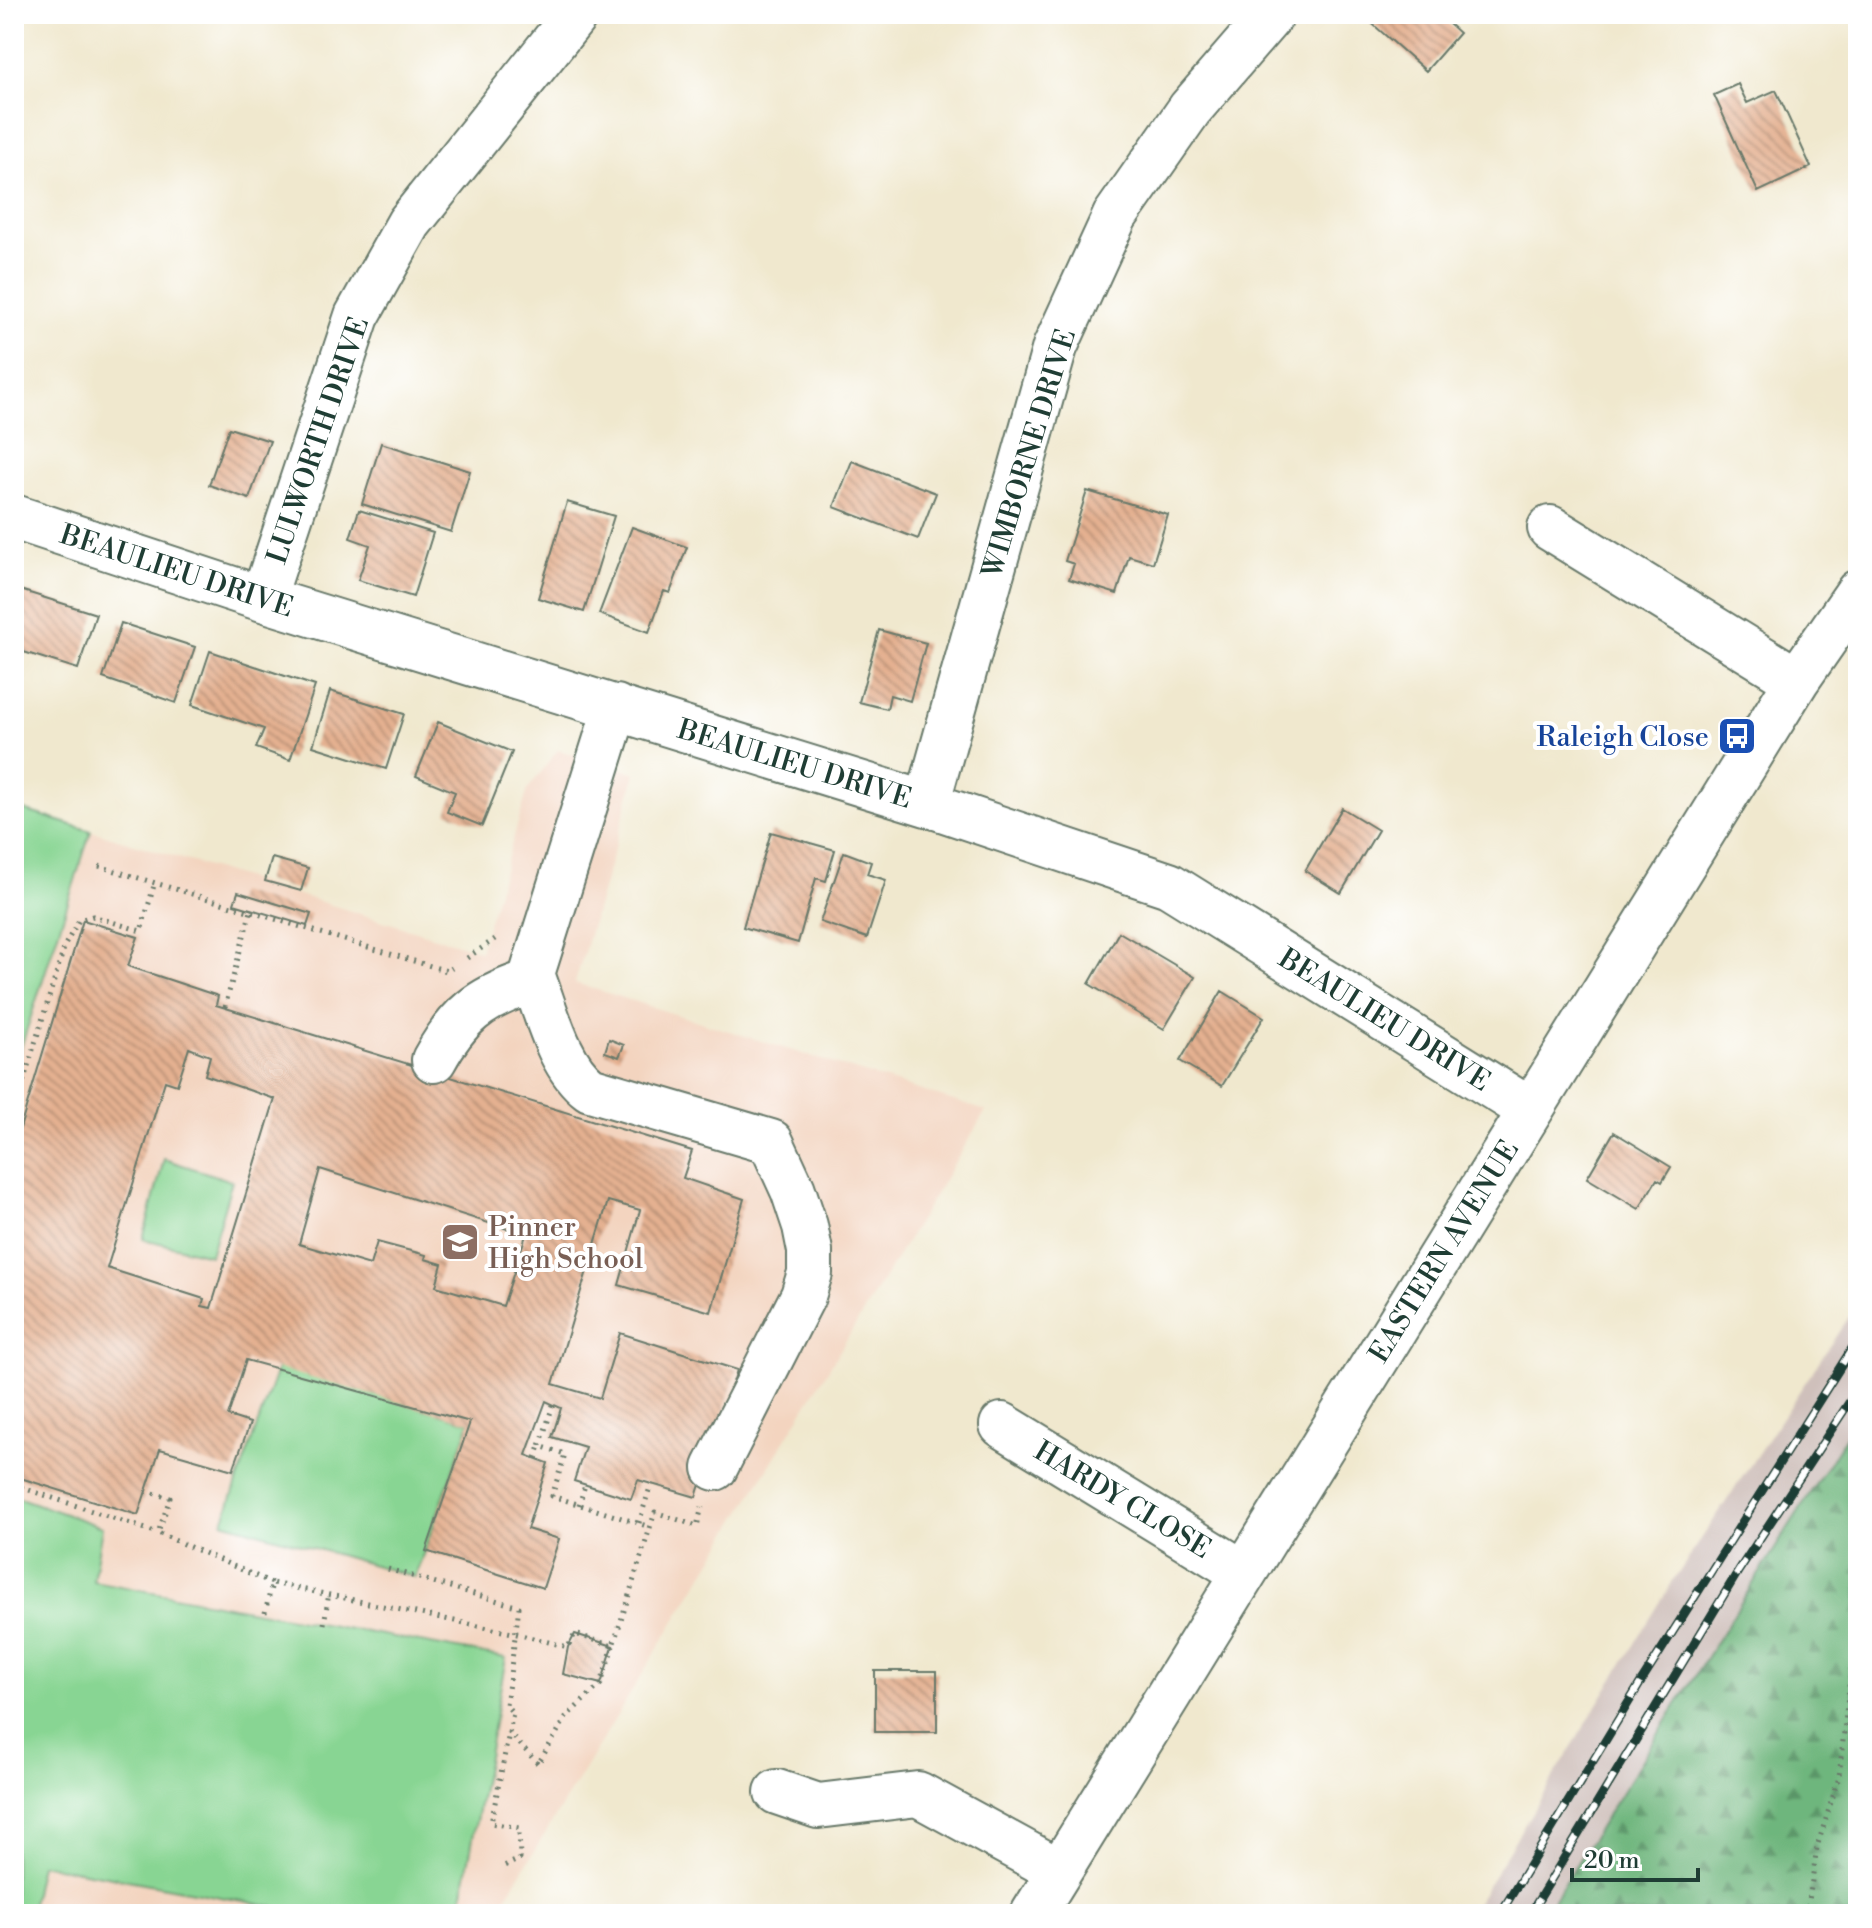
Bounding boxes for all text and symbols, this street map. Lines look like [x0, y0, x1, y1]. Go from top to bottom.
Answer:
street label: LULWORTH DRIVE [260, 312, 377, 569]
street label: WIMBORNE DRIVE [975, 325, 1084, 583]
street label: BEAULIEU DRIVE [55, 517, 297, 626]
street label: BEAULIEU DRIVE [672, 712, 916, 817]
bus stop icon: Raleigh Close [1716, 715, 1758, 757]
place label: Raleigh Close [1537, 720, 1709, 755]
street label: BEAULIEU DRIVE [1271, 941, 1496, 1099]
street label: EASTERN AVENUE [1362, 1134, 1527, 1369]
place label: Pinner High School [488, 1210, 643, 1277]
school or university icon: Pinner High School [439, 1221, 481, 1263]
street label: HARDY CLOSE [1028, 1434, 1217, 1567]
scale bar [1572, 1832, 1698, 1882]
text: 20 m [1584, 1846, 1640, 1876]

